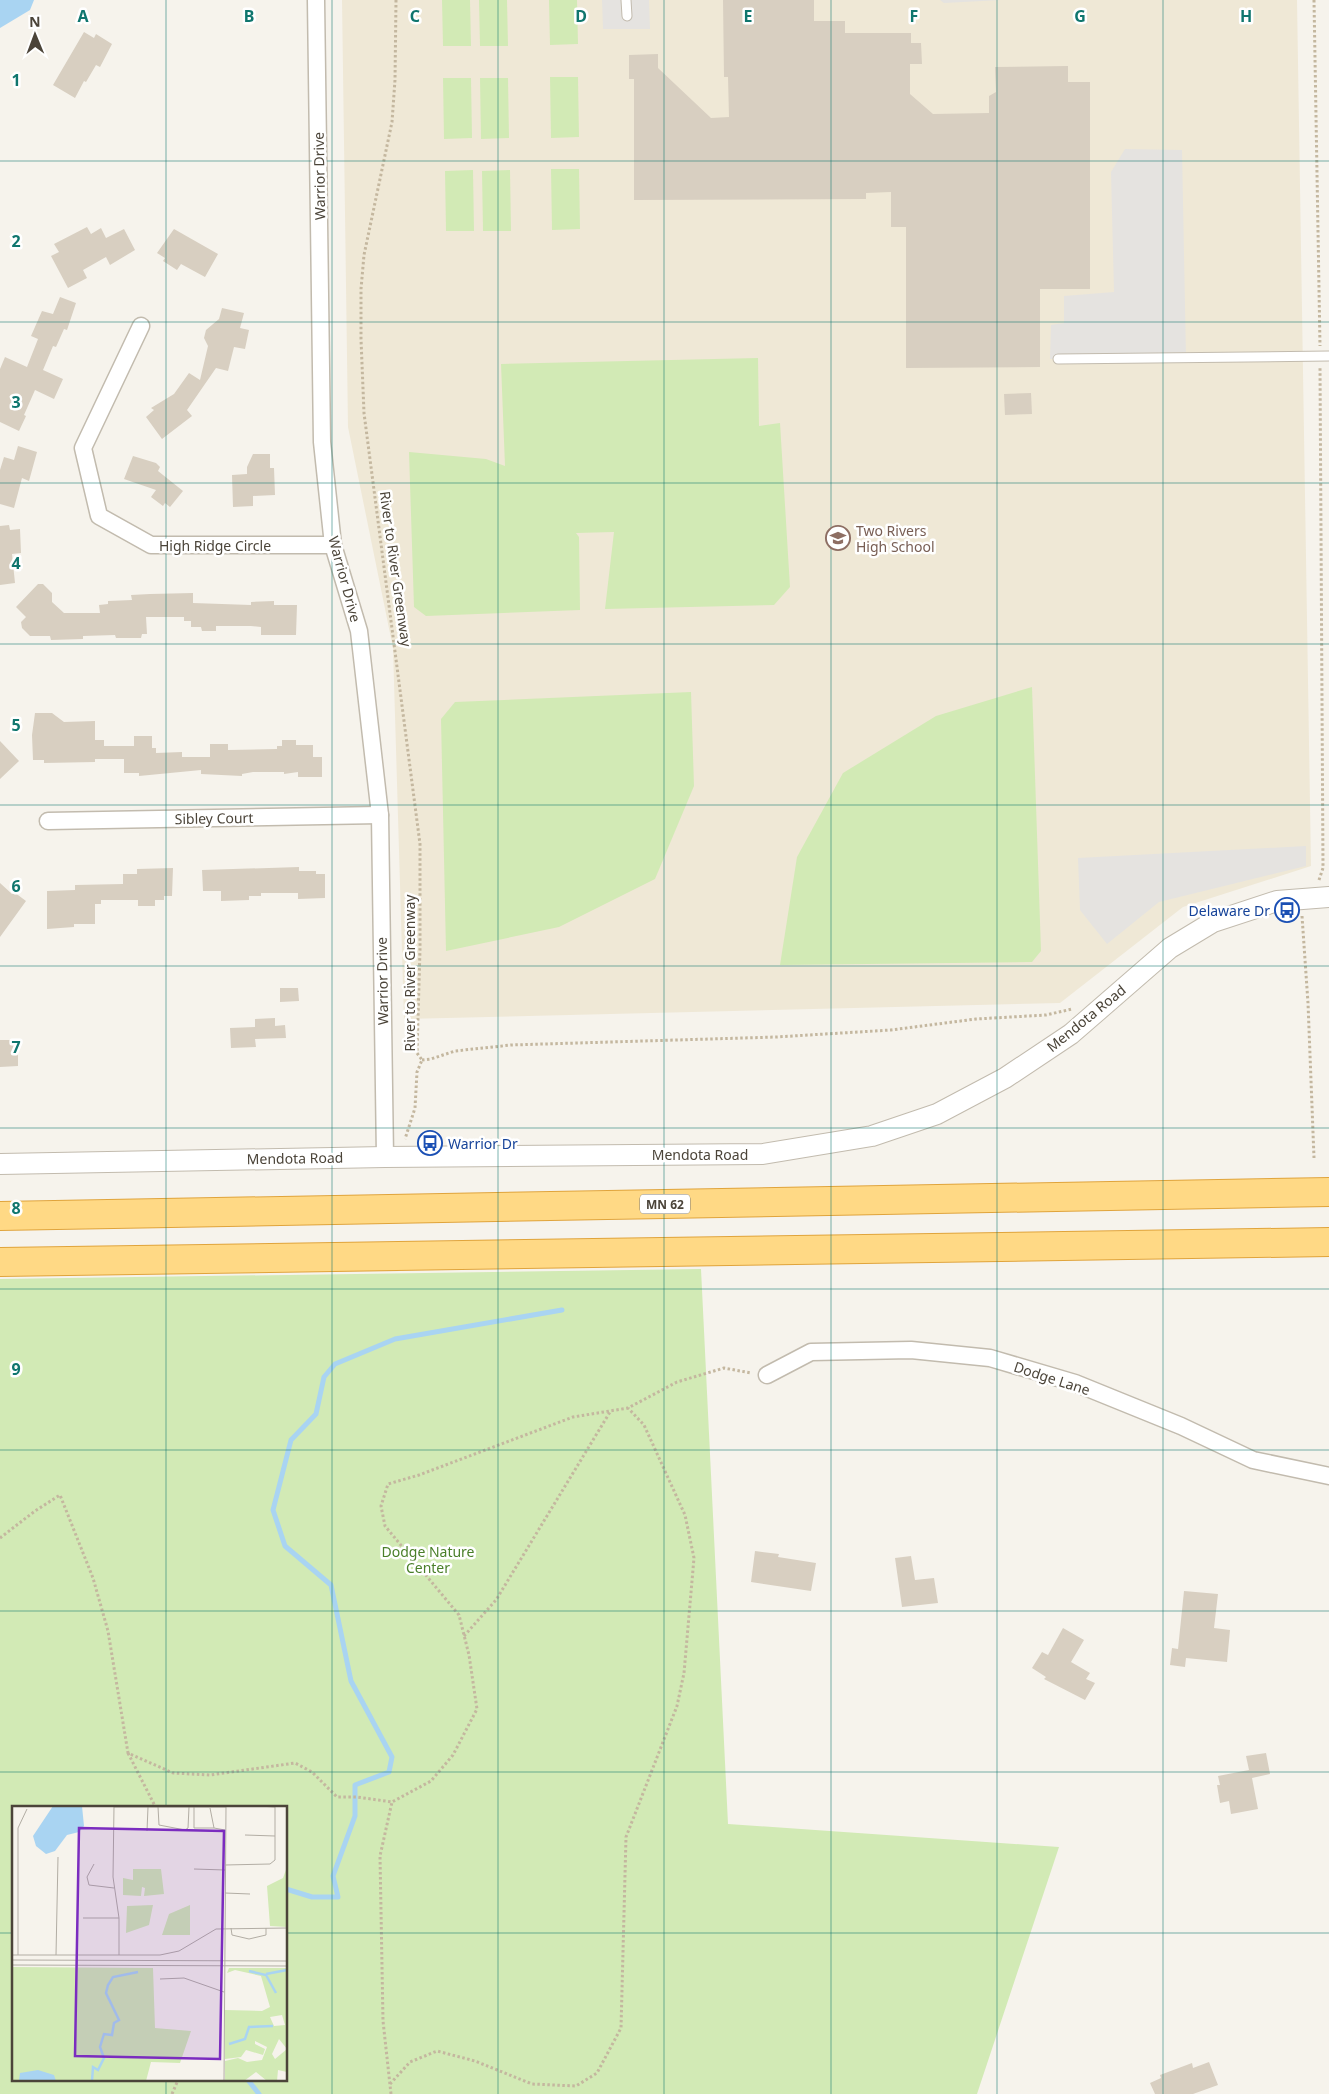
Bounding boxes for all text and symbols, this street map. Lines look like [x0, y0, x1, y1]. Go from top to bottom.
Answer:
text: A [77, 5, 89, 27]
text: B [244, 5, 254, 27]
text: C [410, 5, 420, 27]
text: D [575, 5, 587, 27]
text: E [744, 5, 753, 27]
text: F [910, 5, 918, 27]
text: G [1074, 5, 1086, 27]
text: H [1240, 5, 1252, 27]
north arrow [10, 10, 60, 60]
text: N [29, 12, 41, 31]
text: 1 [11, 69, 21, 91]
street label: Warrior Drive [309, 132, 329, 220]
text: 2 [11, 230, 21, 252]
text: 3 [11, 391, 21, 413]
street label: River to River Greenway [376, 490, 416, 649]
place label: Two Rivers High School [856, 521, 935, 556]
school or university icon: Two Rivers High School [825, 525, 851, 551]
street label: Warrior Drive [324, 534, 366, 624]
street label: High Ridge Circle [159, 536, 271, 555]
text: 4 [11, 552, 21, 574]
text: 5 [11, 714, 21, 736]
street label: Sibley Court [174, 808, 254, 828]
text: 6 [11, 875, 21, 897]
street label: River to River Greenway [400, 894, 419, 1051]
bus stop icon: Delaware Dr [1274, 897, 1300, 923]
place label: Delaware Dr [1189, 901, 1270, 920]
street label: Warrior Drive [372, 937, 392, 1025]
street label: Mendota Road [1043, 980, 1129, 1056]
text: 7 [11, 1036, 21, 1058]
bus stop icon: Warrior Dr [417, 1130, 443, 1156]
place label: Warrior Dr [448, 1134, 518, 1153]
street label: Mendota Road [652, 1145, 748, 1164]
street label: Mendota Road [247, 1148, 343, 1168]
road number: MN 62 [640, 1194, 690, 1214]
text: 8 [11, 1197, 21, 1219]
street label: Dodge Lane [1011, 1357, 1093, 1399]
text: 9 [11, 1358, 21, 1380]
park label: Dodge Nature Center [381, 1542, 475, 1577]
inset map [12, 1806, 288, 2082]

